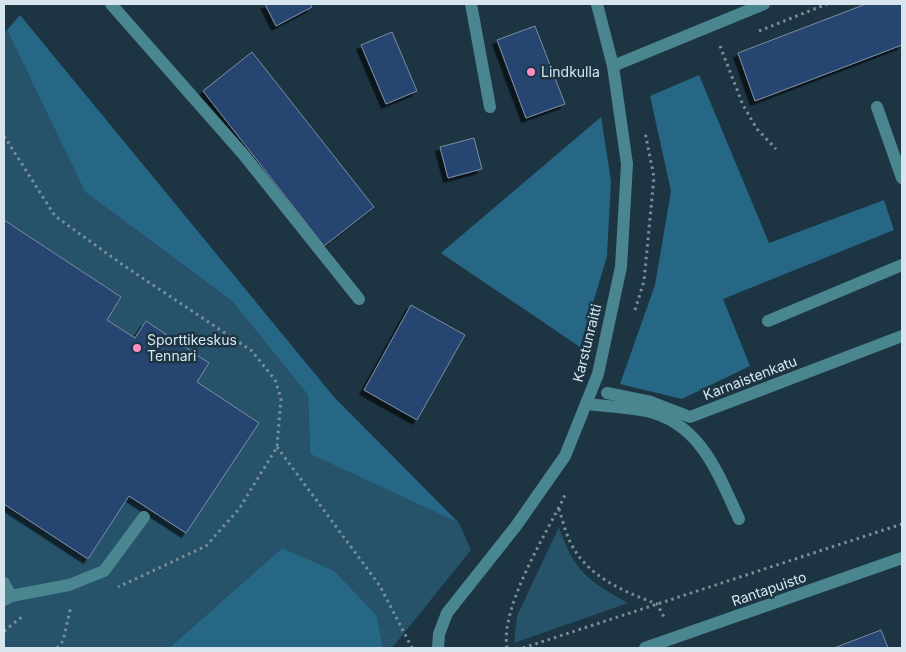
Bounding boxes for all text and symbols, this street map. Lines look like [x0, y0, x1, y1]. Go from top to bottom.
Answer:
place label: Lindkulla [541, 63, 600, 80]
marker: Lindkulla [525, 66, 537, 78]
street label: Karstunraitti [569, 302, 604, 384]
place label: Sporttikeskus Tennari [147, 331, 237, 364]
marker: Sporttikeskus Tennari [131, 342, 143, 354]
street label: Karnaistenkatu [701, 352, 799, 403]
street label: Rantapuisto [729, 568, 809, 609]

